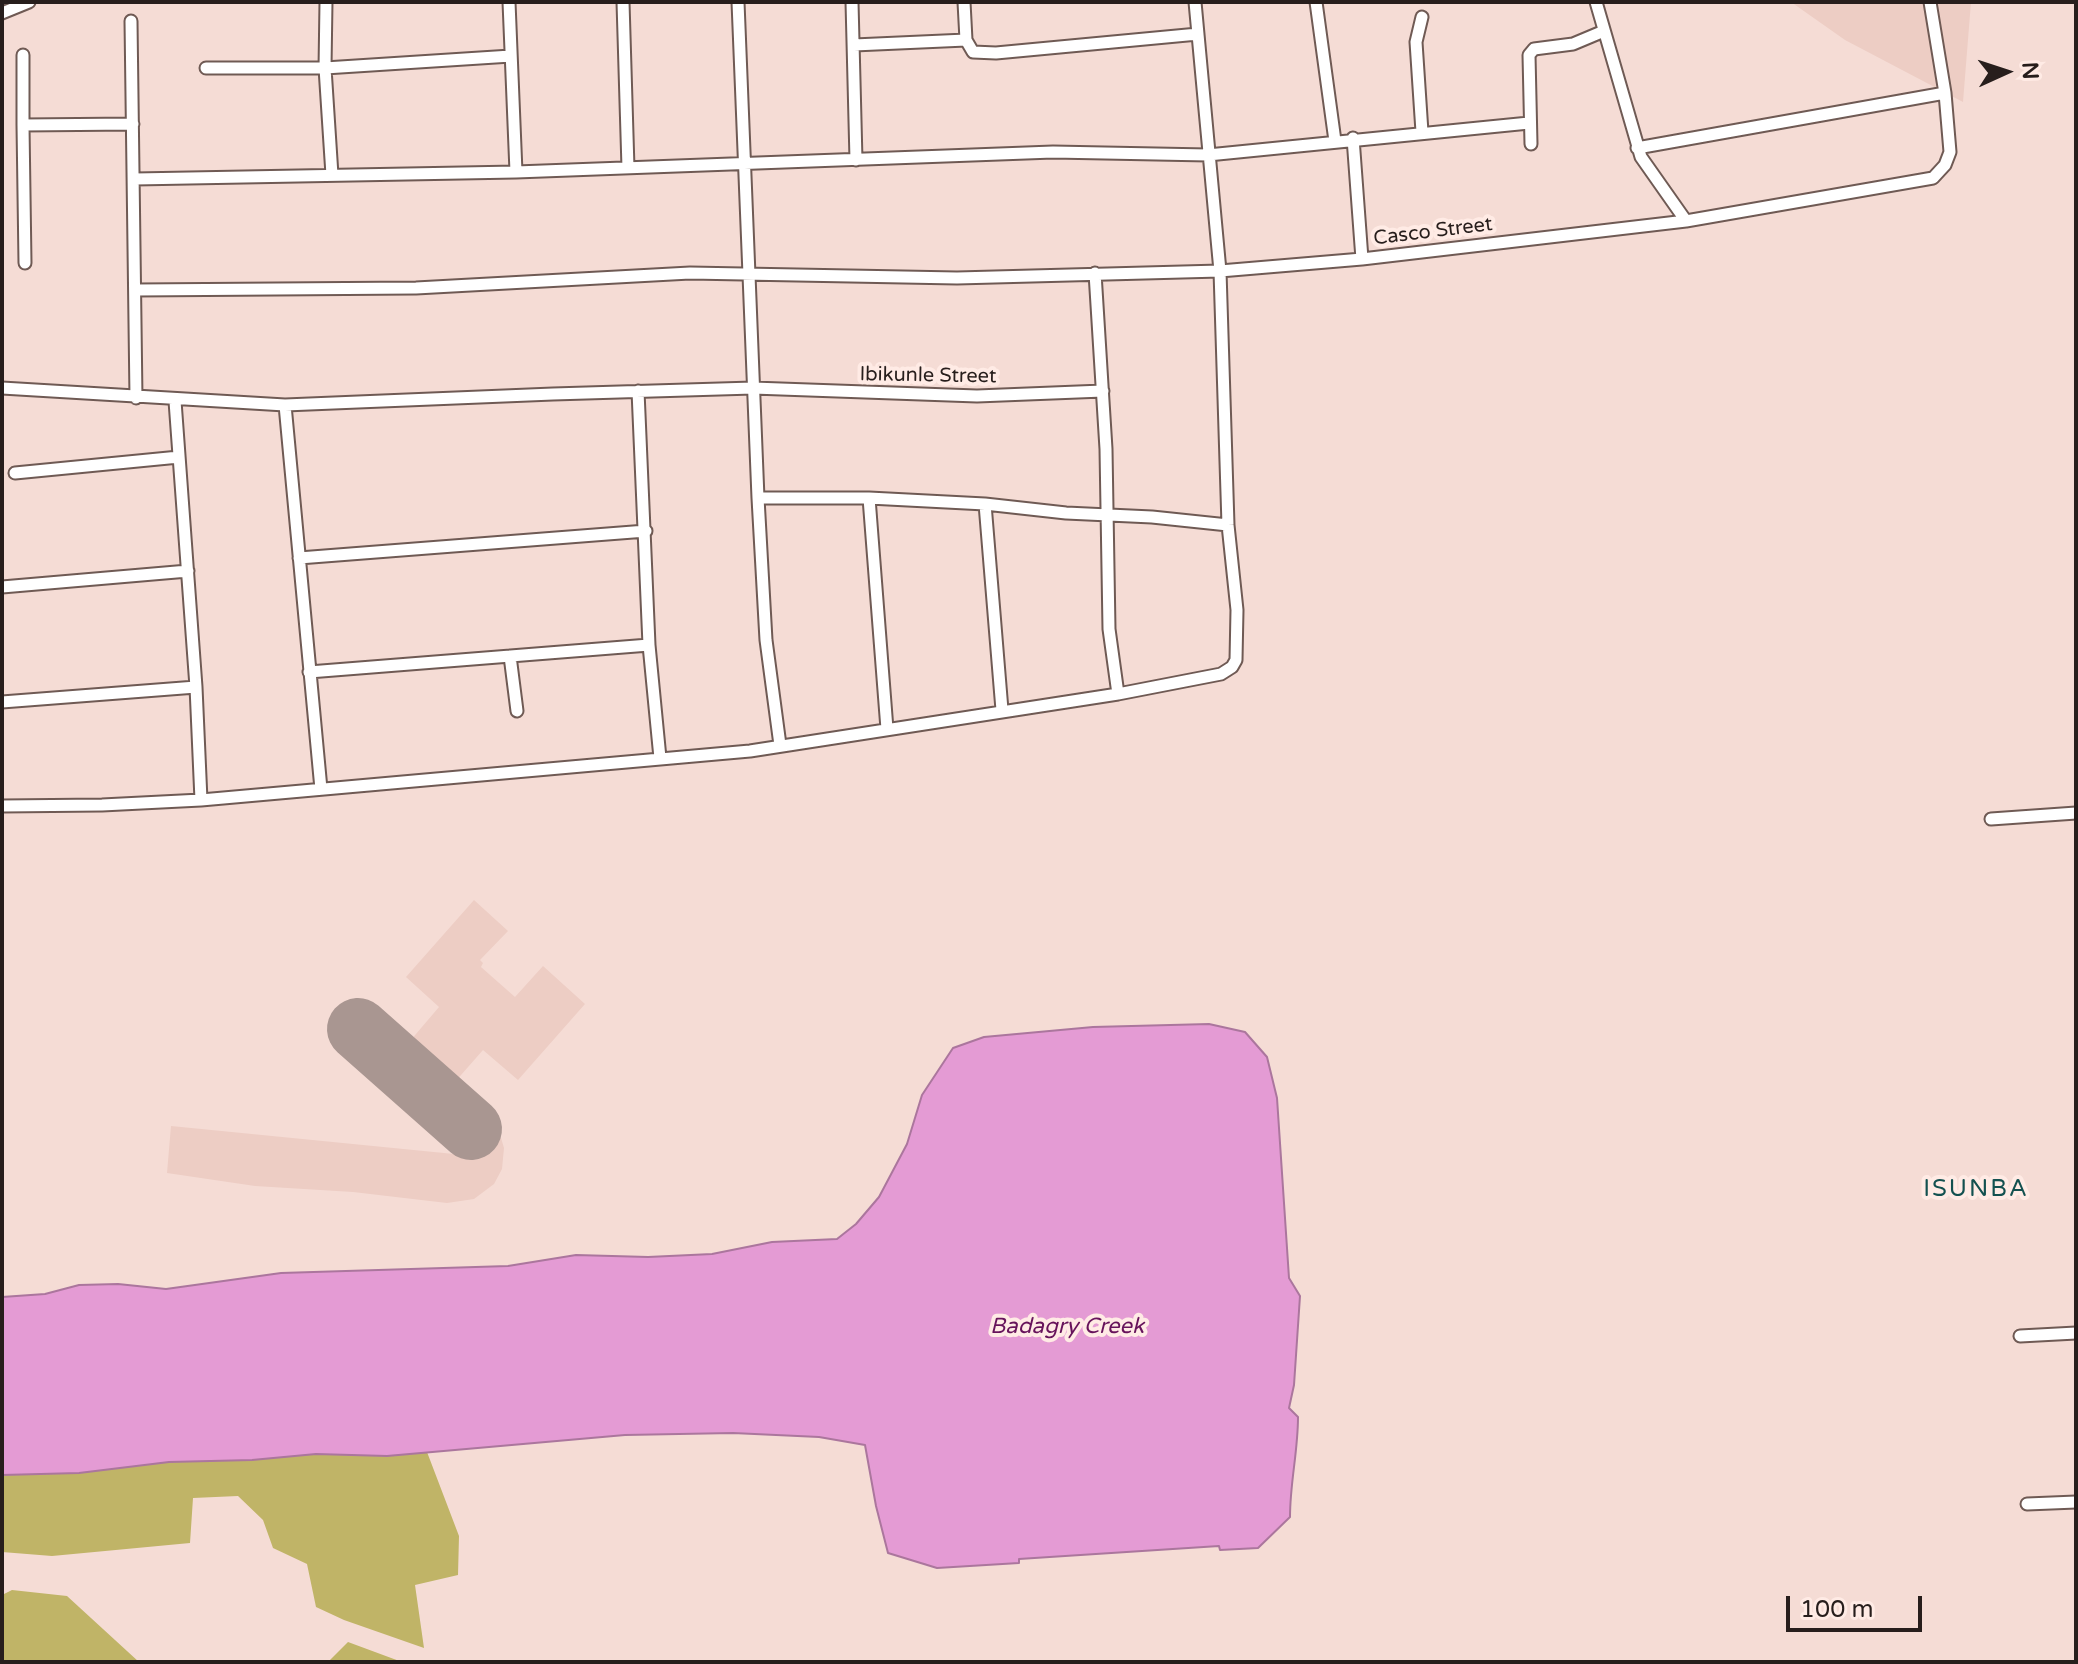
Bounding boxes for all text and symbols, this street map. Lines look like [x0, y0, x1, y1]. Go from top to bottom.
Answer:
north arrow [1966, 32, 2046, 112]
text: N [2017, 61, 2043, 80]
street label: Casco Street [1372, 213, 1494, 251]
street label: Ibikunle Street [859, 363, 997, 389]
district label: ISUNBA [1923, 1176, 2029, 1204]
water label: Badagry Creek [990, 1314, 1144, 1340]
scale bar [1790, 1580, 1926, 1630]
text: 100 m [1800, 1595, 1874, 1624]

